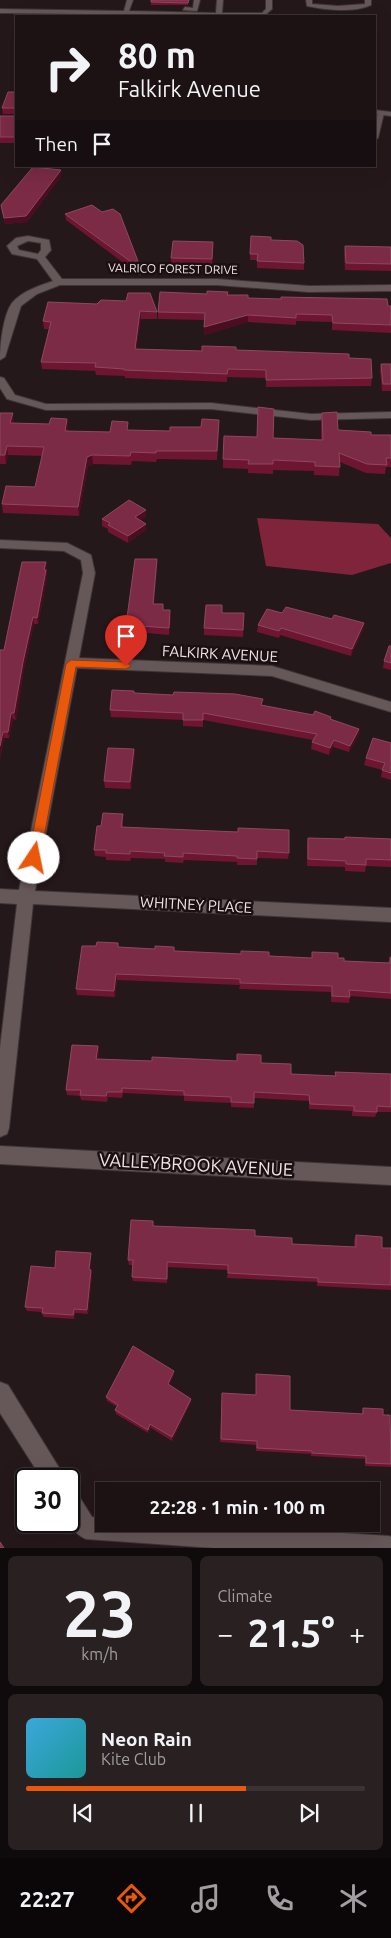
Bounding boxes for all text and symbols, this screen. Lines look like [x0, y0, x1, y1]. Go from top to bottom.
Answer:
icon: right [35, 35, 100, 100]
text: 80 m [118, 35, 196, 75]
text: Falkirk Avenue [118, 76, 261, 101]
icon: arrive [88, 130, 116, 158]
text: Then [35, 133, 78, 155]
street label: VALRICO FOREST DRIVE [108, 261, 238, 276]
pin [105, 615, 147, 666]
icon: arrive [112, 622, 140, 650]
street label: FALKIRK AVENUE [162, 642, 278, 665]
position arrow [7, 831, 59, 883]
street label: WHITNEY PLACE [140, 893, 252, 916]
street label: VALLEYBROOK AVENUE [99, 1149, 294, 1179]
speed limit sign: 30 [15, 1468, 80, 1533]
text: 22:28 · 1 min · 100 m [150, 1496, 325, 1518]
text: 23 [63, 1576, 136, 1649]
text: Climate [218, 1587, 273, 1605]
text: 21.5° [248, 1612, 335, 1654]
text: − [218, 1618, 233, 1649]
text: + [349, 1618, 365, 1649]
text: km/h [81, 1645, 118, 1663]
text: Neon Rain [101, 1728, 192, 1750]
text: Kite Club [101, 1750, 166, 1768]
icon: previous [69, 1799, 97, 1827]
icon: pause [182, 1799, 210, 1827]
icon: next [295, 1799, 323, 1827]
icon: directions [114, 1881, 149, 1916]
icon: music [188, 1881, 223, 1916]
icon: phone [262, 1881, 297, 1916]
icon: climate [336, 1881, 371, 1916]
text: 22:27 [20, 1886, 75, 1911]

